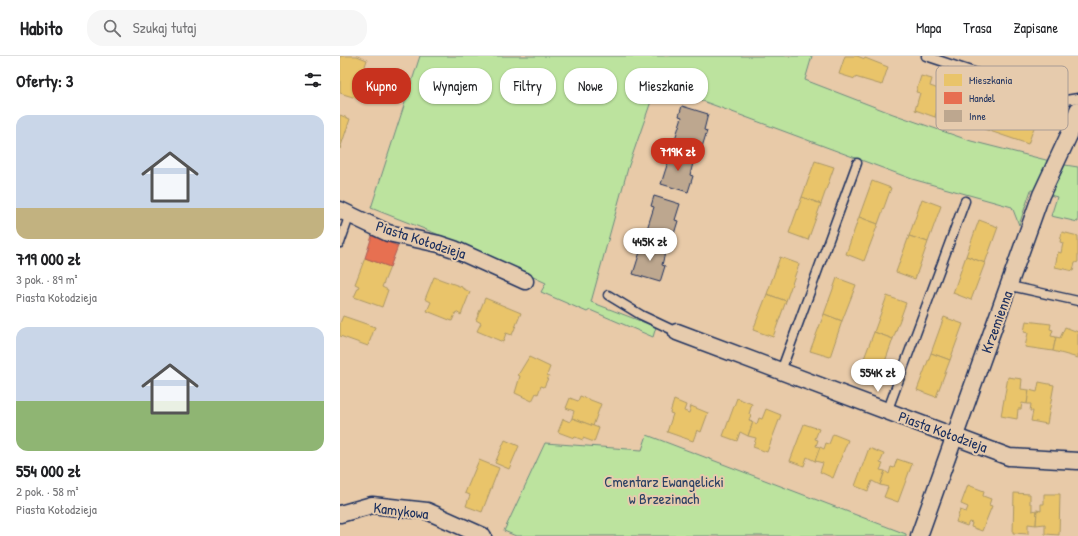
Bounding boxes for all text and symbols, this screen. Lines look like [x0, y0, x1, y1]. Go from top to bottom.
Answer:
search box [87, 10, 367, 46]
text: Habito [20, 15, 63, 41]
icon: search [101, 17, 123, 39]
text: Szukaj tutaj [133, 17, 197, 38]
text: Mapa [916, 18, 941, 37]
text: Trasa [963, 18, 992, 37]
text: Zapisane [1014, 18, 1058, 37]
legend [936, 66, 1068, 130]
chip: Kupno [352, 68, 411, 104]
chip: Wynajem [419, 68, 492, 104]
chip: Filtry [500, 68, 556, 104]
chip: Nowe [564, 68, 617, 104]
chip: Mieszkanie [625, 68, 708, 104]
text: Oferty: 3 [16, 69, 73, 92]
icon: filters [302, 69, 324, 91]
text: Mieszkania [969, 73, 1013, 87]
text: Handel [969, 91, 995, 105]
text: Inne [969, 109, 987, 123]
pin: 719K zł [641, 138, 715, 172]
icon: home [134, 141, 206, 213]
text: 719K zł [660, 142, 696, 160]
street label: Piasta Kołodzieja [374, 215, 469, 264]
pin: 445K zł [613, 228, 687, 262]
text: 445K zł [632, 232, 668, 250]
text: 719 000 zł [16, 247, 81, 270]
text: 3 pok. · 89 m² [16, 270, 78, 288]
text: Piasta Kołodzieja [16, 288, 97, 306]
street label: Krzemienna [976, 288, 1018, 356]
icon: home [134, 353, 206, 425]
pin: 554K zł [841, 359, 915, 393]
text: 554K zł [860, 363, 896, 381]
street label: Piasta Kołodzieja [896, 406, 991, 457]
text: 554 000 zł [16, 459, 81, 482]
park label: Cmentarz Ewangelicki w Brzezinach [604, 471, 724, 509]
text: 2 pok. · 58 m² [16, 482, 79, 500]
street label: Kamykowa [372, 497, 430, 524]
text: Piasta Kołodzieja [16, 500, 97, 518]

